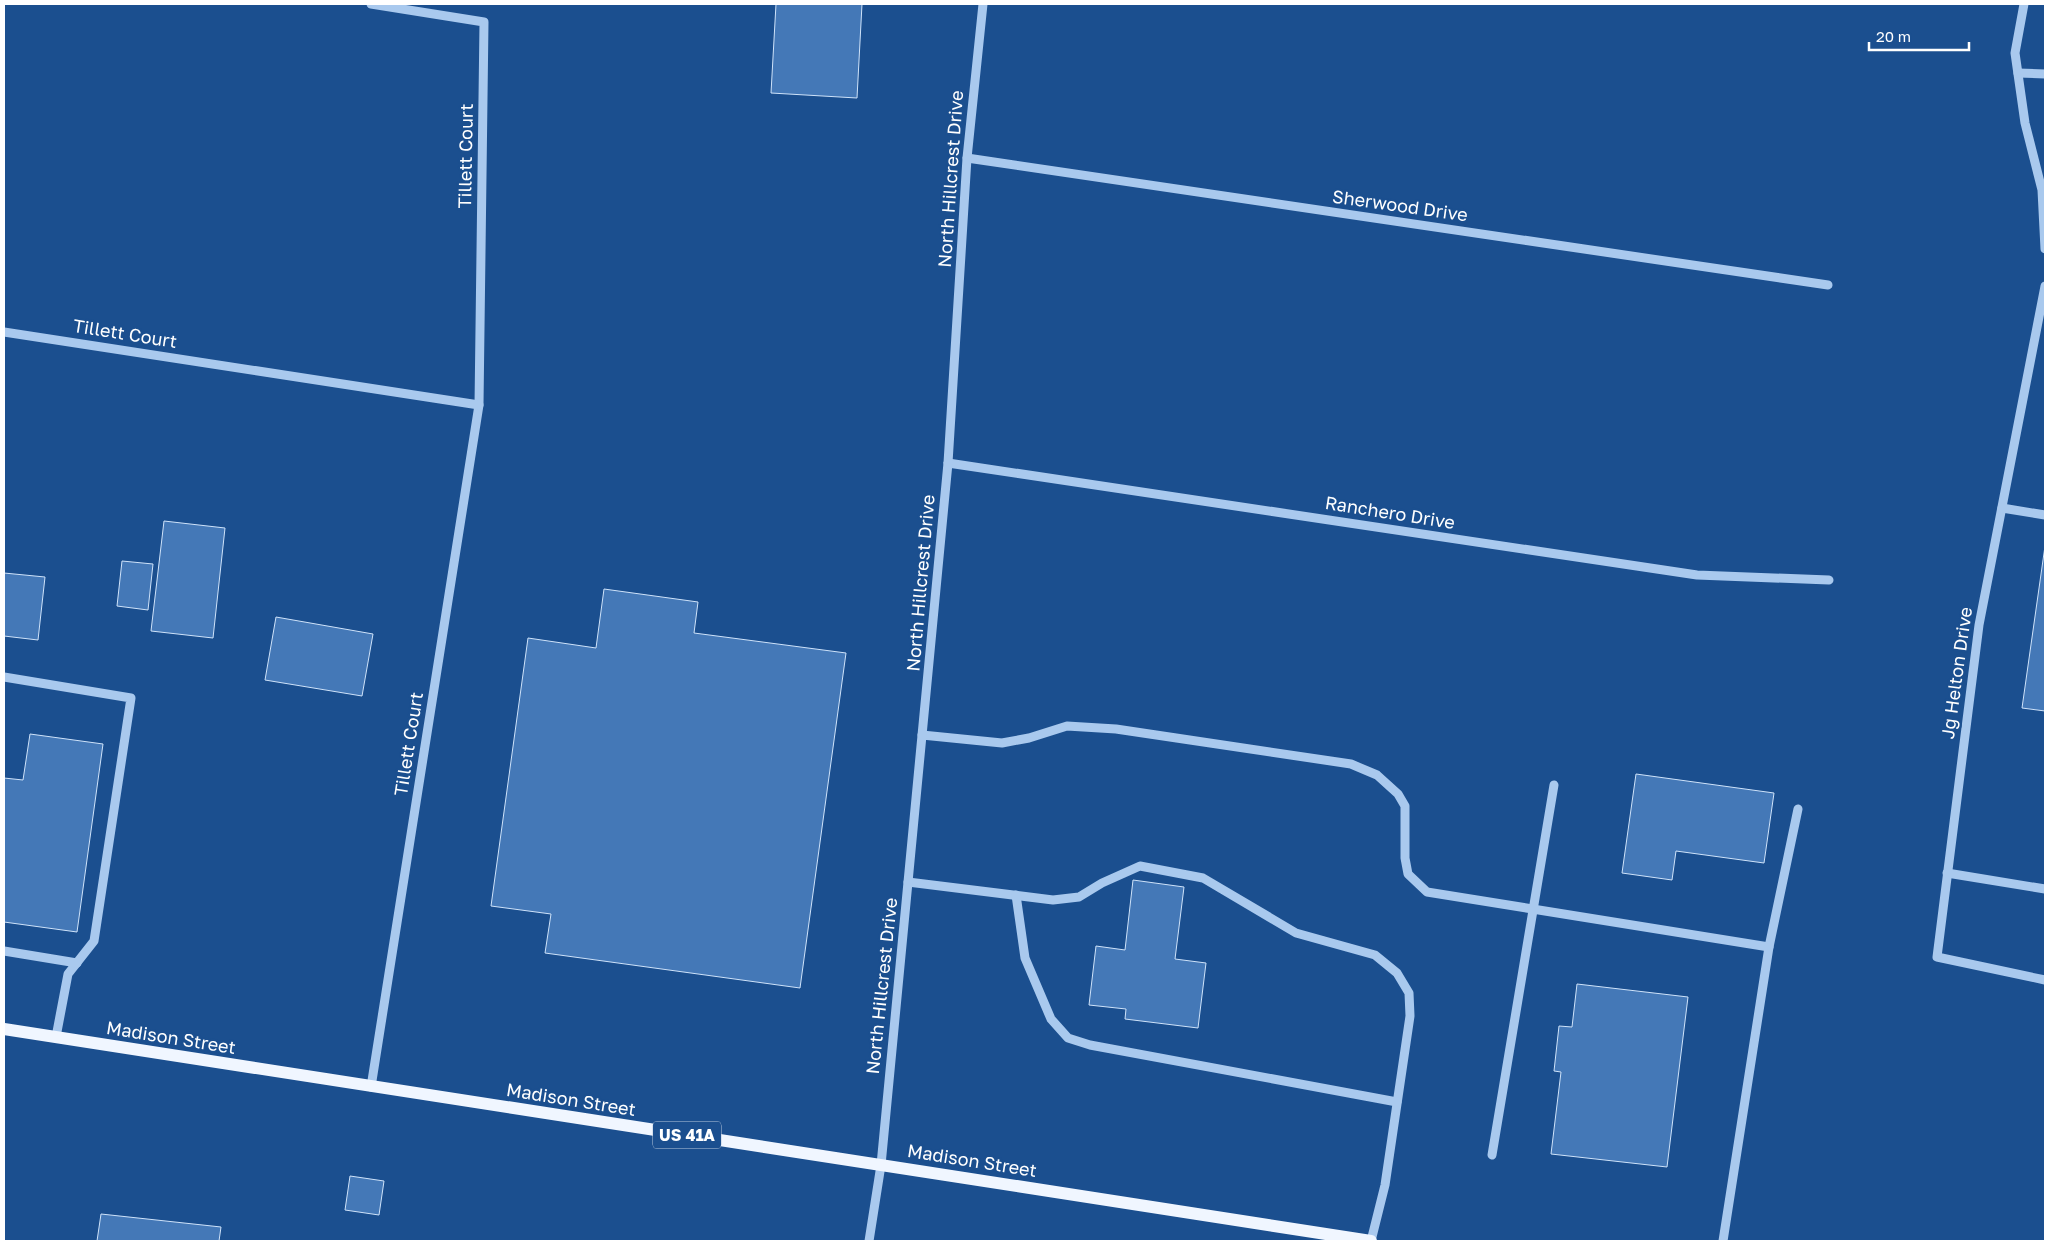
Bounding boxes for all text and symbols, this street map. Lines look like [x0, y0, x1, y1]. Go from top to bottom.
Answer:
scale bar [1869, 20, 1969, 52]
text: 20 m [1876, 27, 1911, 45]
street label: North Hillcrest Drive [933, 90, 967, 268]
street label: Tillett Court [453, 103, 477, 209]
street label: Sherwood Drive [1331, 185, 1469, 225]
street label: Tillett Court [72, 314, 179, 352]
street label: Ranchero Drive [1324, 491, 1457, 533]
street label: North Hillcrest Drive [901, 494, 939, 672]
street label: Jg Helton Drive [1936, 605, 1976, 740]
street label: Tillett Court [389, 690, 427, 797]
street label: North Hillcrest Drive [861, 897, 901, 1075]
street label: Madison Street [105, 1016, 237, 1058]
street label: Madison Street [505, 1078, 637, 1120]
road number: US 41A [653, 1122, 721, 1148]
street label: Madison Street [906, 1139, 1038, 1181]

